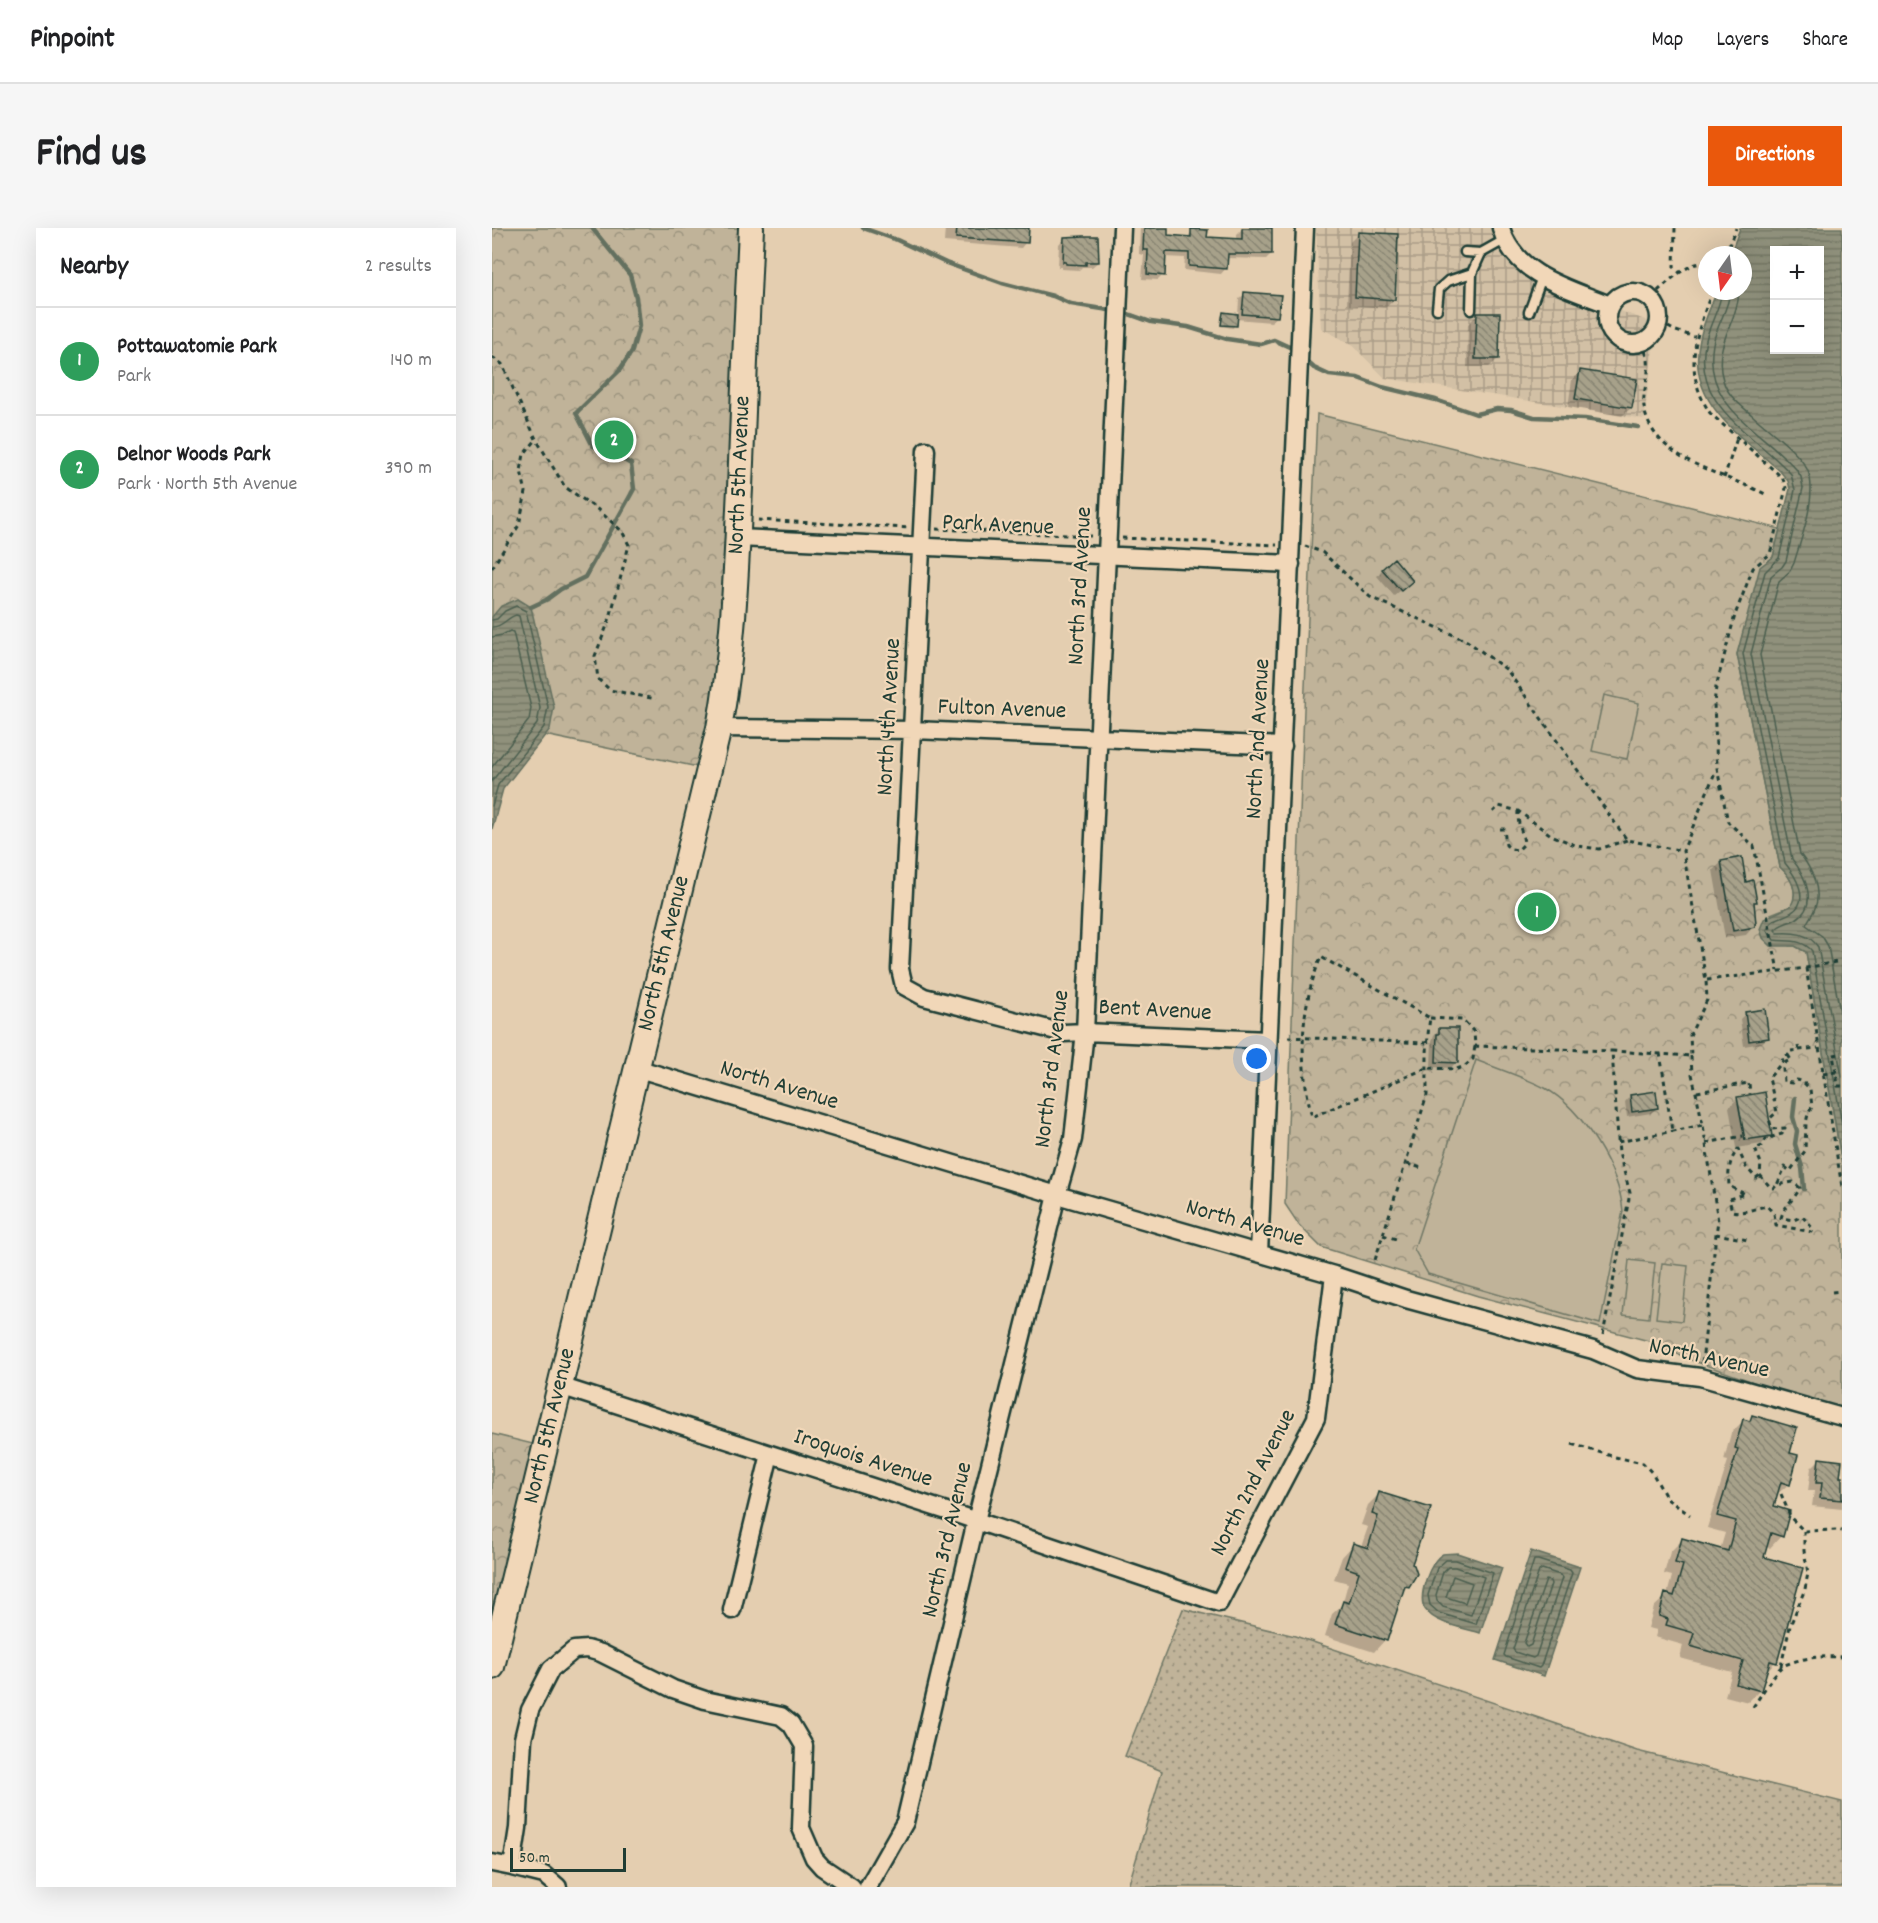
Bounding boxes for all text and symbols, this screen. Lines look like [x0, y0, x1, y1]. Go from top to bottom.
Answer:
text: Pinpoint [30, 21, 115, 61]
text: Map [1652, 26, 1683, 56]
text: Layers [1716, 26, 1769, 56]
text: Share [1802, 26, 1848, 56]
text: Find us [36, 126, 147, 186]
button: Directions [1708, 126, 1842, 186]
north arrow [1698, 246, 1752, 300]
map controls [1770, 246, 1824, 354]
button: + [1770, 246, 1824, 300]
text: Nearby [60, 249, 128, 286]
text: 2 results [365, 253, 432, 281]
button: − [1770, 300, 1824, 354]
text: Pottawatomie Park [117, 332, 277, 363]
text: 1 [77, 347, 82, 375]
text: 140 m [390, 347, 432, 375]
text: Park [117, 363, 151, 391]
street label: North 5th Avenue [720, 395, 761, 555]
pin: 2 [594, 418, 634, 462]
text: Delnor Woods Park [117, 440, 271, 471]
text: 2 [75, 455, 84, 483]
text: 390 m [385, 455, 432, 483]
text: Park · North 5th Avenue [117, 471, 297, 499]
street label: Park Avenue [941, 506, 1055, 546]
street label: North 3rd Avenue [1060, 506, 1102, 666]
street label: North 4th Avenue [869, 637, 911, 797]
street label: North 2nd Avenue [1238, 658, 1280, 820]
street label: Fulton Avenue [937, 691, 1067, 729]
street label: North 5th Avenue [629, 872, 700, 1035]
pin: 1 [1518, 890, 1556, 934]
street label: North 3rd Avenue [1026, 988, 1080, 1150]
street label: Bent Avenue [1098, 991, 1212, 1031]
your location [1242, 1044, 1271, 1073]
street label: North Avenue [715, 1052, 843, 1120]
street label: North Avenue [1181, 1191, 1309, 1257]
street label: North Avenue [1646, 1330, 1772, 1388]
street label: North 5th Avenue [515, 1345, 585, 1507]
street label: North 2nd Avenue [1202, 1404, 1306, 1562]
street label: Iroquois Avenue [789, 1421, 937, 1497]
street label: North 3rd Avenue [914, 1459, 982, 1621]
scale bar [510, 1845, 626, 1872]
text: 50 m [519, 1847, 550, 1870]

